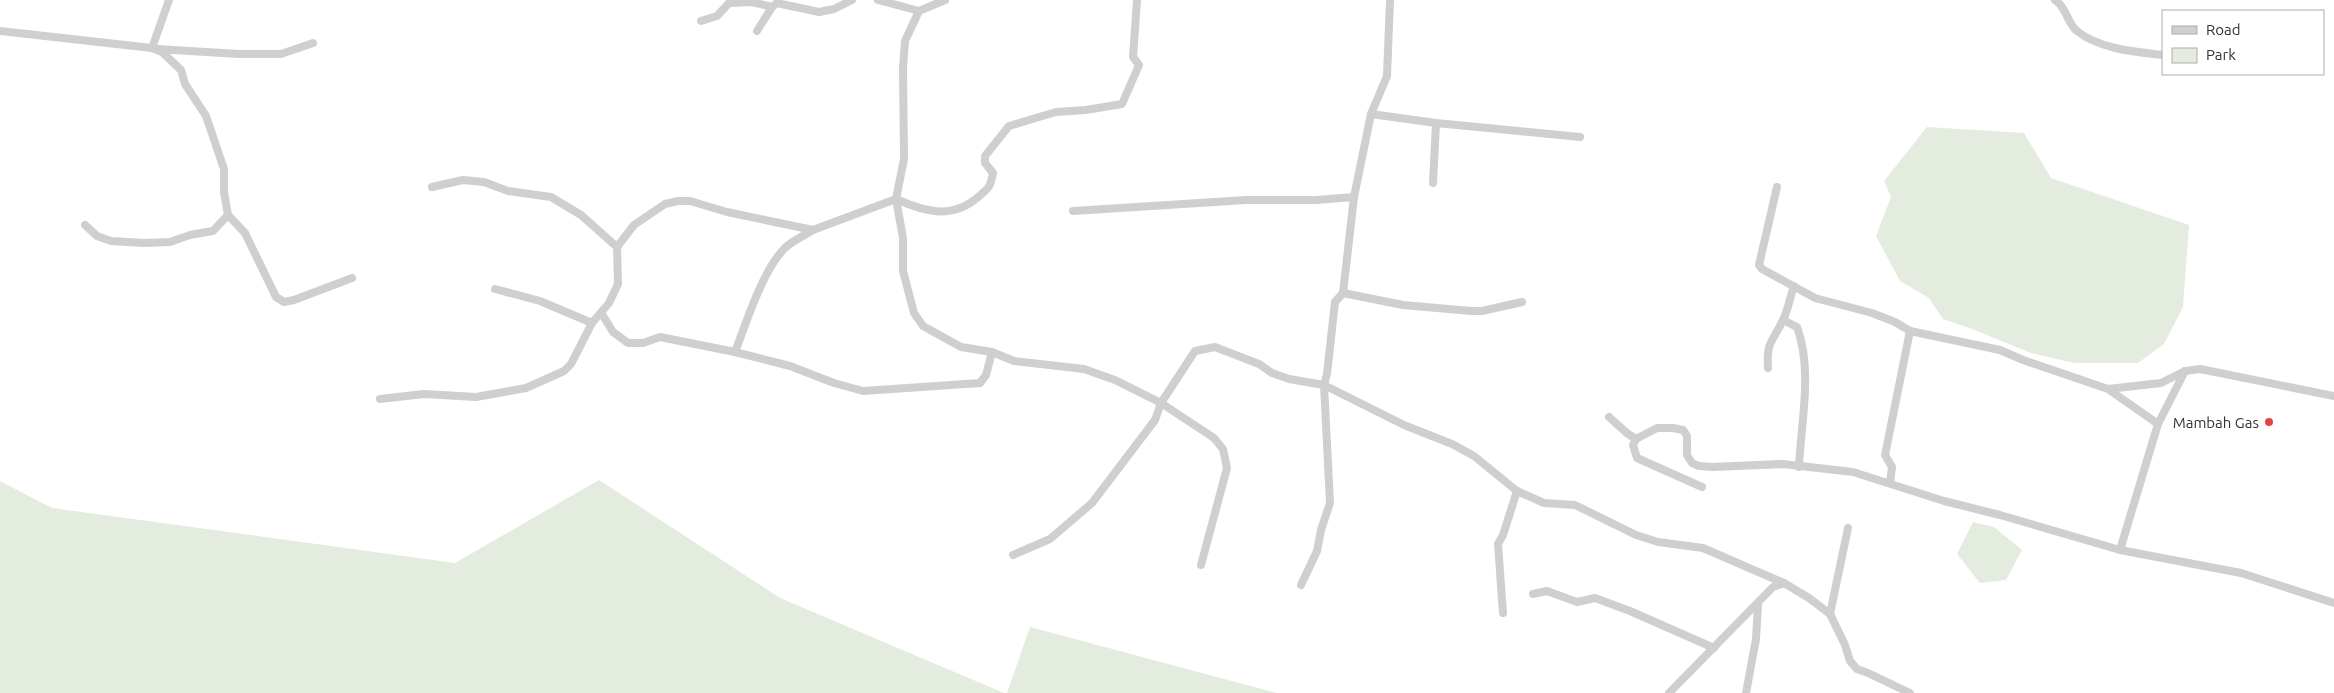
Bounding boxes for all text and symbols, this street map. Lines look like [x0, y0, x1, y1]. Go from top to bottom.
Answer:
legend [2162, 10, 2324, 75]
text: Road [2206, 21, 2241, 38]
text: Park [2206, 46, 2236, 63]
place label: Mambah Gas [2173, 414, 2259, 431]
marker: Mambah Gas [2263, 416, 2275, 428]

